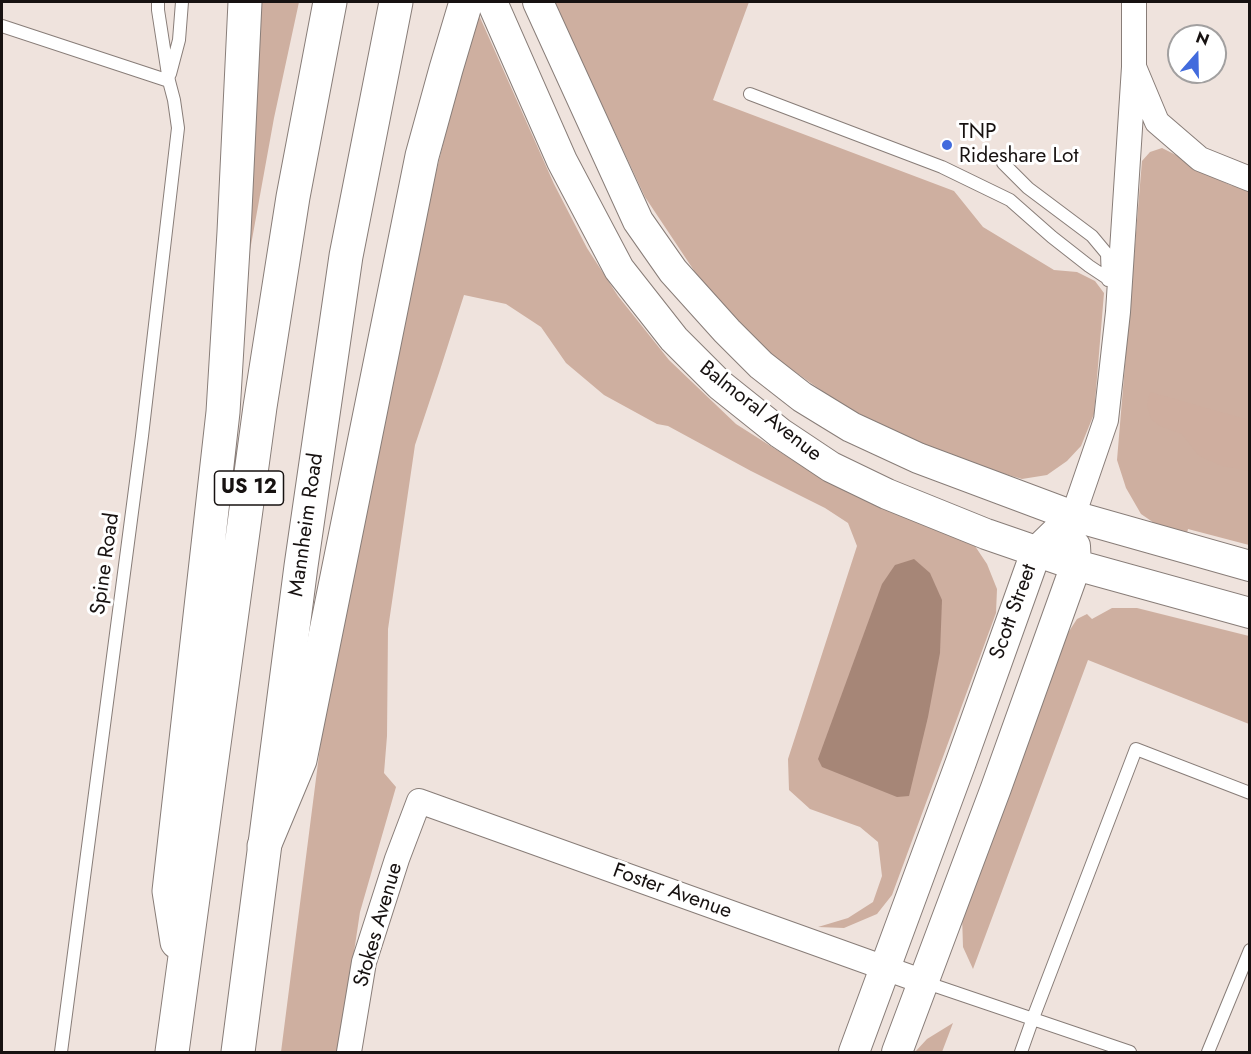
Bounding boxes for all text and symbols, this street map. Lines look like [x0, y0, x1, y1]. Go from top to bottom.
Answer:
north arrow [1167, 24, 1227, 84]
text: N [1193, 26, 1213, 51]
place label: TNP Rideshare Lot [959, 120, 1079, 170]
marker: TNP Rideshare Lot [940, 138, 954, 152]
street label: Balmoral Avenue [694, 356, 826, 468]
street label: Mannheim Road [284, 452, 330, 598]
road number: US 12 [214, 471, 284, 505]
street label: Spine Road [86, 512, 126, 616]
street label: Scott Street [985, 561, 1043, 663]
street label: Foster Avenue [609, 859, 735, 925]
street label: Stokes Avenue [349, 860, 409, 990]

